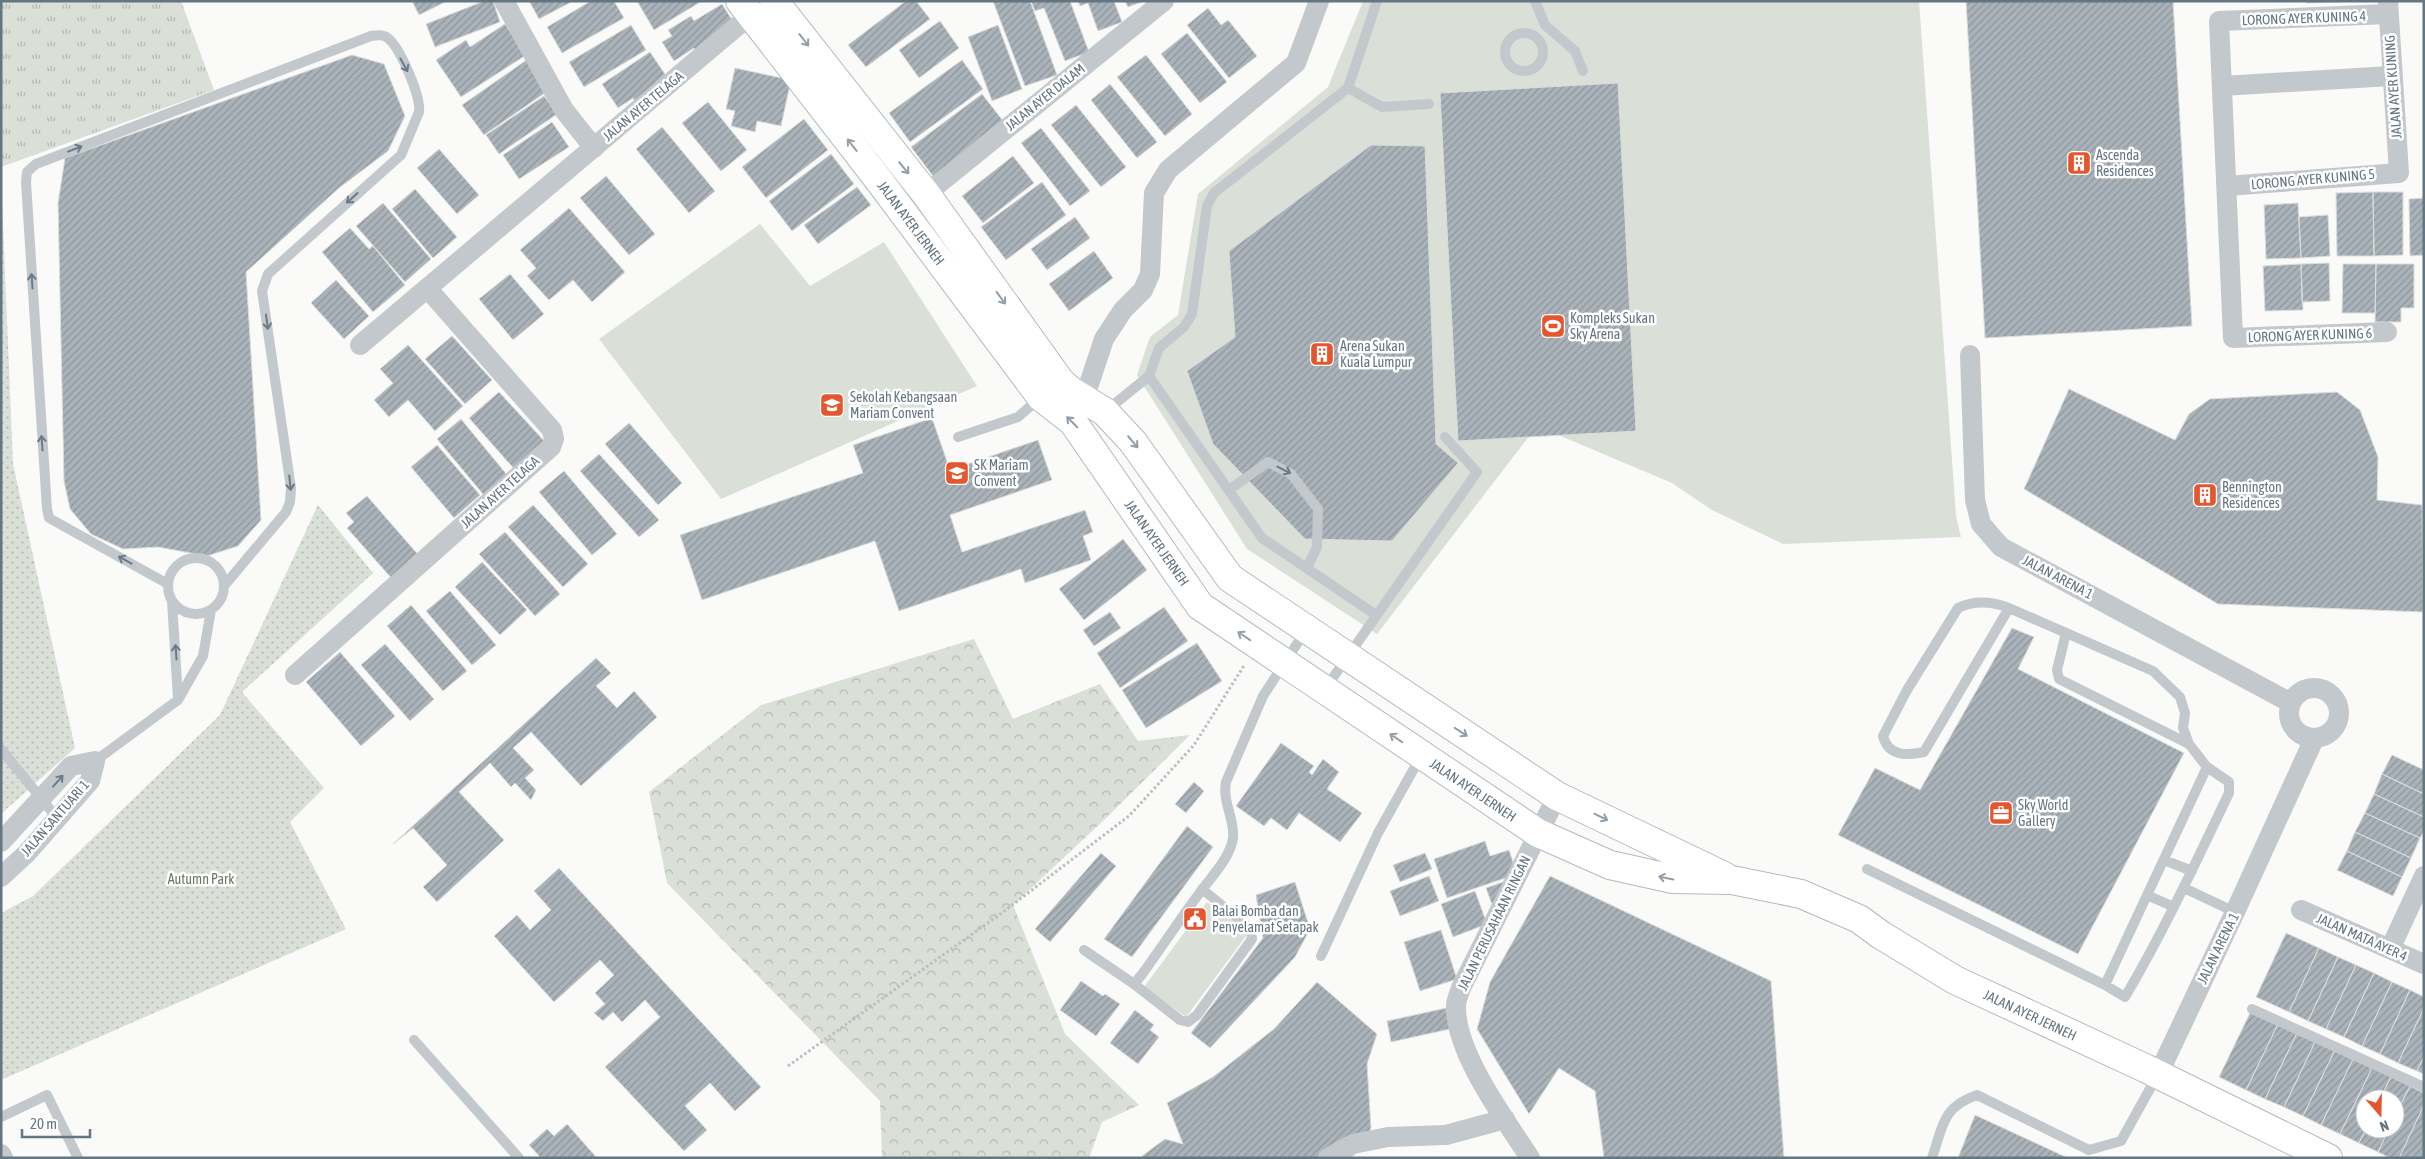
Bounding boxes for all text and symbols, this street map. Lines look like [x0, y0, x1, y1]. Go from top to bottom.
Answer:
street label: LORONG AYER KUNING 4 [2242, 8, 2367, 28]
one-way arrow [798, 33, 809, 46]
street label: JALAN AYER KUNING [2381, 35, 2405, 139]
one-way arrow [399, 57, 409, 72]
street label: JALAN AYER DALAM [1002, 60, 1088, 134]
street label: JALAN AYER TELAGA [600, 68, 686, 144]
one-way arrow [846, 139, 857, 152]
one-way arrow [67, 144, 82, 153]
place label: Ascenda Residences [2096, 147, 2154, 179]
building icon: Ascenda Residences [2066, 150, 2092, 176]
one-way arrow [898, 161, 910, 174]
street label: LORONG AYER KUNING 5 [2250, 166, 2376, 192]
street label: JALAN AYER JERNEH [874, 178, 948, 268]
one-way arrow [346, 193, 359, 204]
one-way arrow [28, 273, 37, 289]
one-way arrow [996, 291, 1006, 305]
place label: Kompleks Sukan Sky Arena [1570, 310, 1655, 342]
sports icon: Kompleks Sukan Sky Arena [1540, 313, 1566, 339]
one-way arrow [262, 314, 272, 330]
street label: LORONG AYER KUNING 6 [2248, 325, 2373, 345]
place label: Arena Sukan Kuala Lumpur [1340, 338, 1413, 370]
building icon: Arena Sukan Kuala Lumpur [1309, 341, 1335, 367]
place label: Sekolah Kebangsaan Mariam Convent [850, 389, 957, 421]
school or university icon: Sekolah Kebangsaan Mariam Convent [819, 392, 845, 418]
one-way arrow [1066, 416, 1078, 428]
one-way arrow [38, 435, 47, 451]
one-way arrow [1127, 435, 1138, 448]
street label: JALAN AYER TELAGA [458, 453, 543, 531]
place label: SK Mariam Convent [974, 457, 1029, 489]
school or university icon: SK Mariam Convent [944, 460, 970, 486]
one-way arrow [1276, 466, 1291, 475]
one-way arrow [285, 474, 295, 490]
place label: Bennington Residences [2222, 479, 2282, 511]
building icon: Bennington Residences [2192, 482, 2218, 508]
street label: JALAN AYER JERNEH [1122, 497, 1192, 589]
street label: JALAN ARENA 1 [2020, 552, 2096, 602]
one-way arrow [118, 555, 133, 565]
one-way arrow [1237, 630, 1251, 641]
one-way arrow [172, 644, 181, 660]
one-way arrow [1453, 727, 1467, 737]
one-way arrow [1389, 733, 1403, 743]
street label: JALAN AYER JERNEH [1427, 755, 1519, 825]
one-way arrow [52, 774, 64, 787]
street label: JALAN SANTUARI 1 [18, 777, 92, 859]
place label: Sky World Gallery [2018, 797, 2068, 829]
office icon: Sky World Gallery [1988, 800, 2014, 826]
one-way arrow [1593, 813, 1608, 822]
street label: JALAN PERUSAHAAN RINGAN [1454, 853, 1534, 993]
park label: Autumn Park [168, 871, 234, 887]
one-way arrow [1658, 872, 1674, 882]
place label: Balai Bomba dan Penyelamat Setapak [1212, 903, 1319, 935]
public building icon: Balai Bomba dan Penyelamat Setapak [1182, 906, 1208, 932]
street label: JALAN ARENA 1 [2194, 910, 2242, 986]
street label: JALAN MATA AYER 4 [2314, 910, 2410, 964]
street label: JALAN AYER JERNEH [1981, 986, 2079, 1044]
north arrow [2355, 1089, 2405, 1139]
scale bar [22, 1106, 90, 1138]
text: 20 m [30, 1115, 57, 1132]
text: N [2378, 1117, 2391, 1135]

